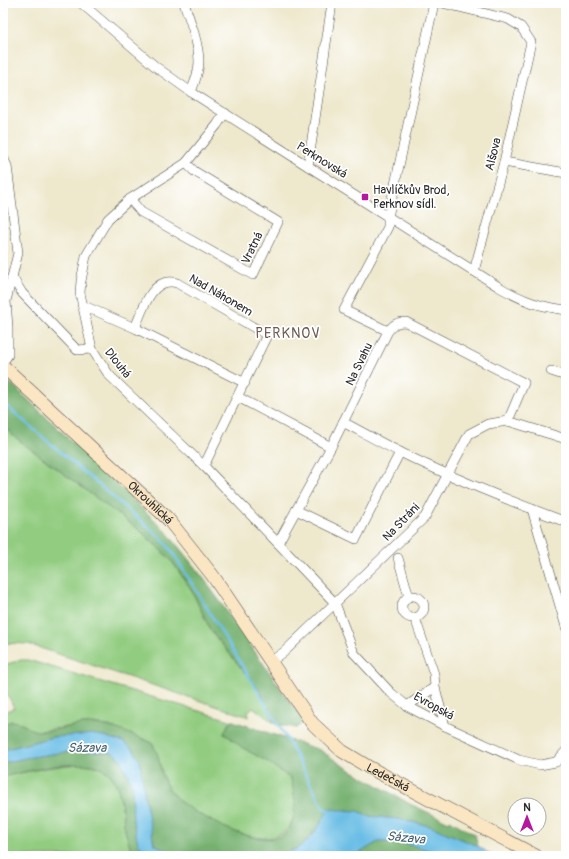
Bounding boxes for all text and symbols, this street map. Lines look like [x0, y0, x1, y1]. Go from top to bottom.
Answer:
street label: Alšova [482, 136, 505, 172]
street label: Perknovská [294, 139, 350, 182]
place label: Havlíčkův Brod, Perknov sídl. [373, 183, 449, 212]
marker: Havlíčkův Brod, Perknov sídl. [360, 192, 370, 202]
street label: Vratná [238, 229, 267, 267]
street label: Nad Náhonem [186, 271, 256, 320]
district label: PERKNOV [255, 325, 321, 342]
street label: Na Svahu [343, 340, 376, 388]
street label: Dlouhá [101, 345, 134, 382]
street label: Okrouhlická [124, 478, 176, 528]
street label: Na Stráni [380, 500, 423, 544]
street label: Evropská [411, 689, 457, 724]
water label: Sázava [68, 740, 107, 756]
street label: Ledečská [364, 760, 412, 796]
north arrow [507, 797, 547, 837]
text: N [523, 801, 531, 814]
water label: Sázava [386, 828, 427, 848]

